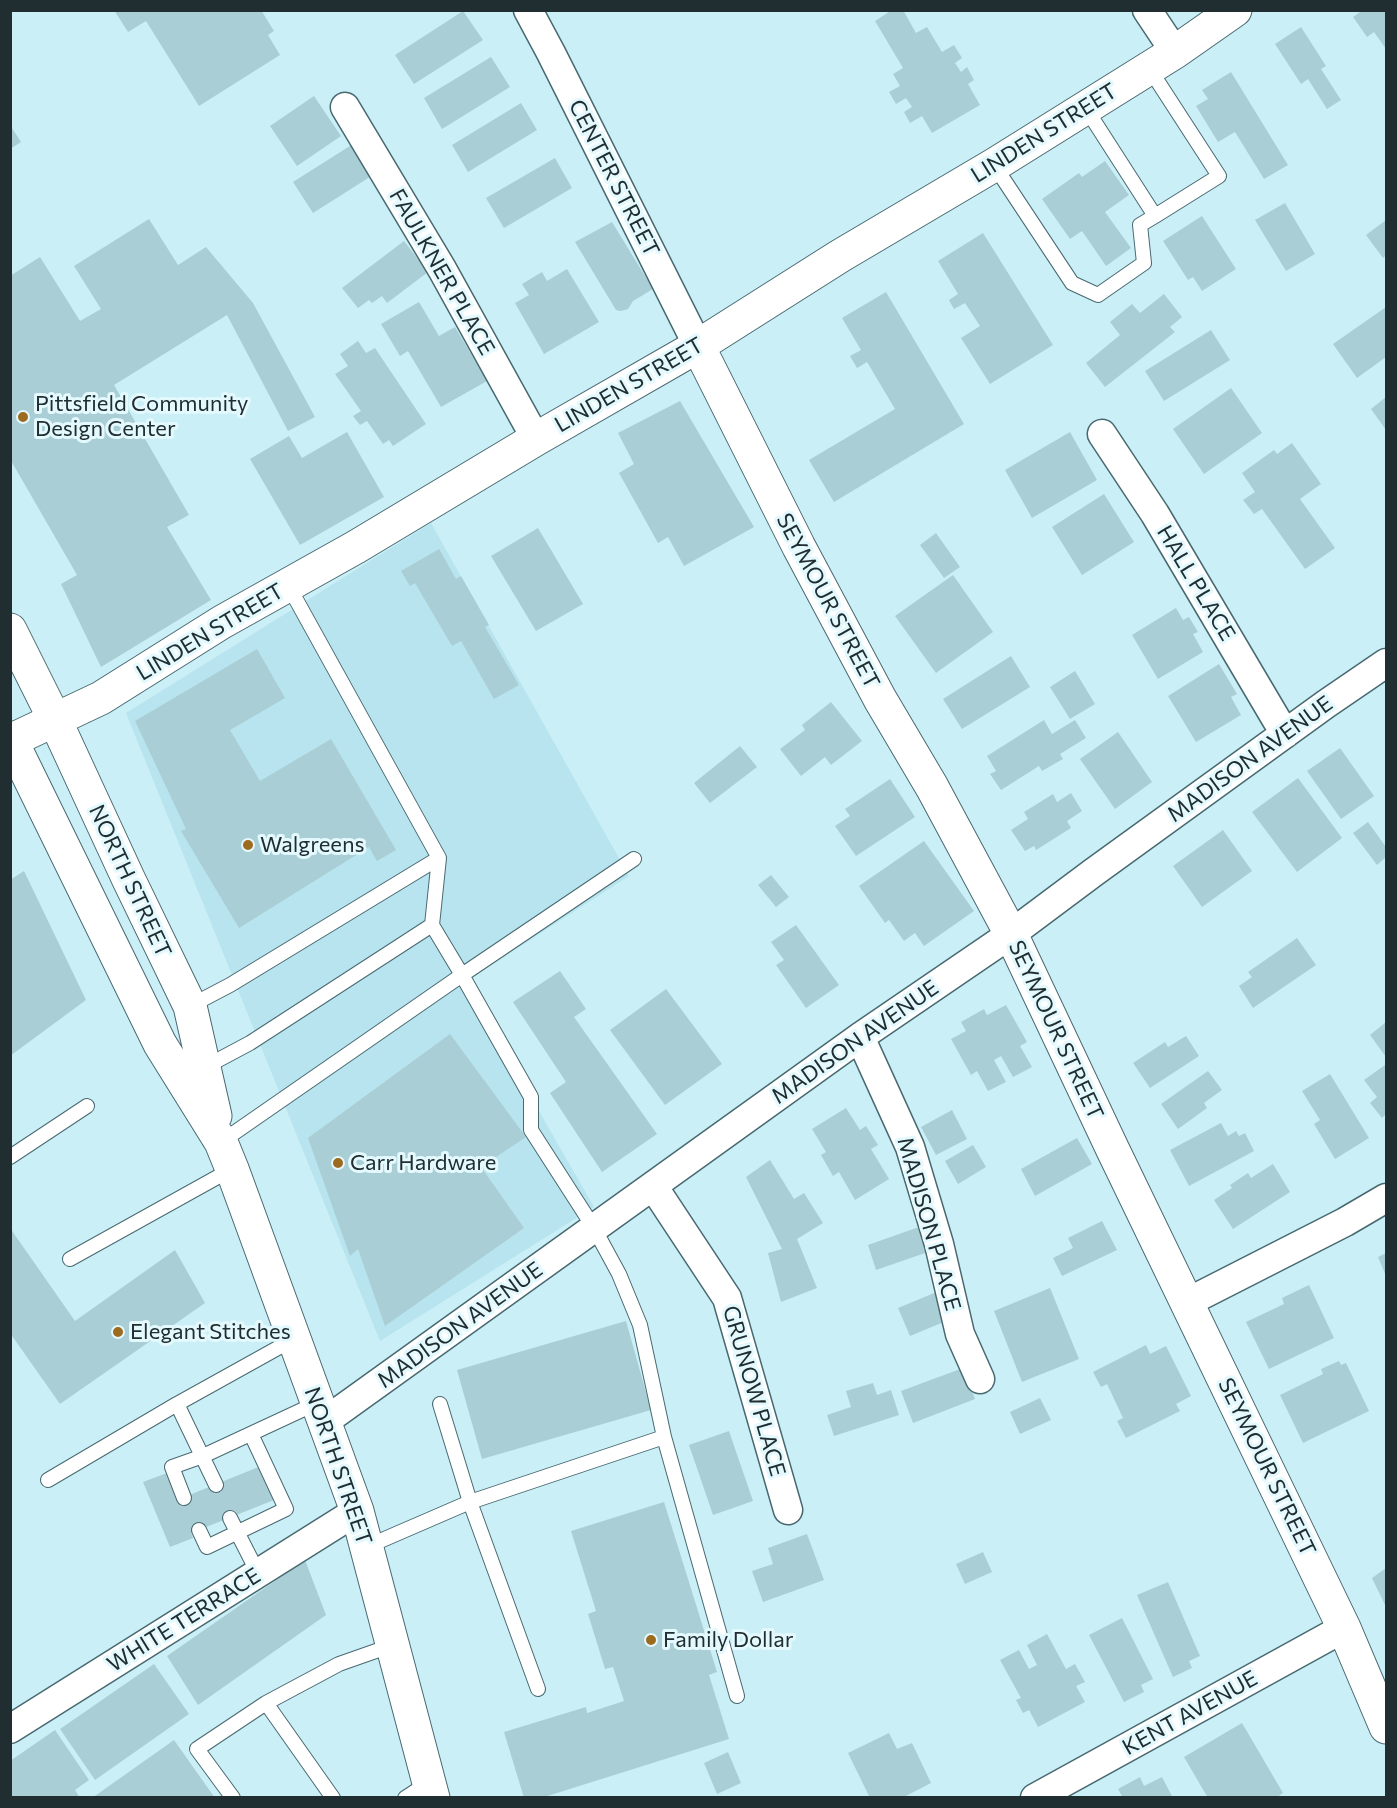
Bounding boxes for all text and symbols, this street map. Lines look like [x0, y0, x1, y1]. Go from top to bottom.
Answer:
street label: LINDEN STREET [966, 78, 1122, 188]
street label: CENTER STREET [563, 95, 665, 261]
street label: FAULKNER PLACE [384, 184, 500, 360]
street label: LINDEN STREET [550, 332, 708, 438]
place label: Pittsfield Community Design Center [35, 391, 248, 442]
marker: Pittsfield Community Design Center [16, 410, 30, 424]
street label: SEYMOUR STREET [771, 509, 885, 693]
street label: HALL PLACE [1151, 520, 1241, 646]
street label: LINDEN STREET [132, 578, 288, 686]
street label: MADISON AVENUE [1162, 690, 1338, 828]
street label: NORTH STREET [83, 800, 177, 962]
place label: Walgreens [260, 832, 365, 858]
marker: Walgreens [241, 838, 255, 852]
street label: SEYMOUR STREET [1003, 936, 1109, 1124]
street label: MADISON AVENUE [766, 974, 944, 1110]
street label: MADISON PLACE [892, 1134, 966, 1314]
place label: Carr Hardware [350, 1150, 496, 1176]
marker: Carr Hardware [331, 1156, 345, 1170]
street label: MADISON AVENUE [372, 1256, 548, 1394]
street label: GRUNOW PLACE [717, 1303, 791, 1479]
place label: Elegant Stitches [130, 1319, 291, 1345]
marker: Elegant Stitches [111, 1325, 125, 1339]
street label: SEYMOUR STREET [1213, 1374, 1321, 1560]
street label: NORTH STREET [299, 1384, 377, 1548]
street label: WHITE TERRACE [102, 1562, 266, 1678]
place label: Family Dollar [663, 1627, 794, 1653]
marker: Family Dollar [644, 1633, 658, 1647]
street label: KENT AVENUE [1118, 1665, 1262, 1761]

